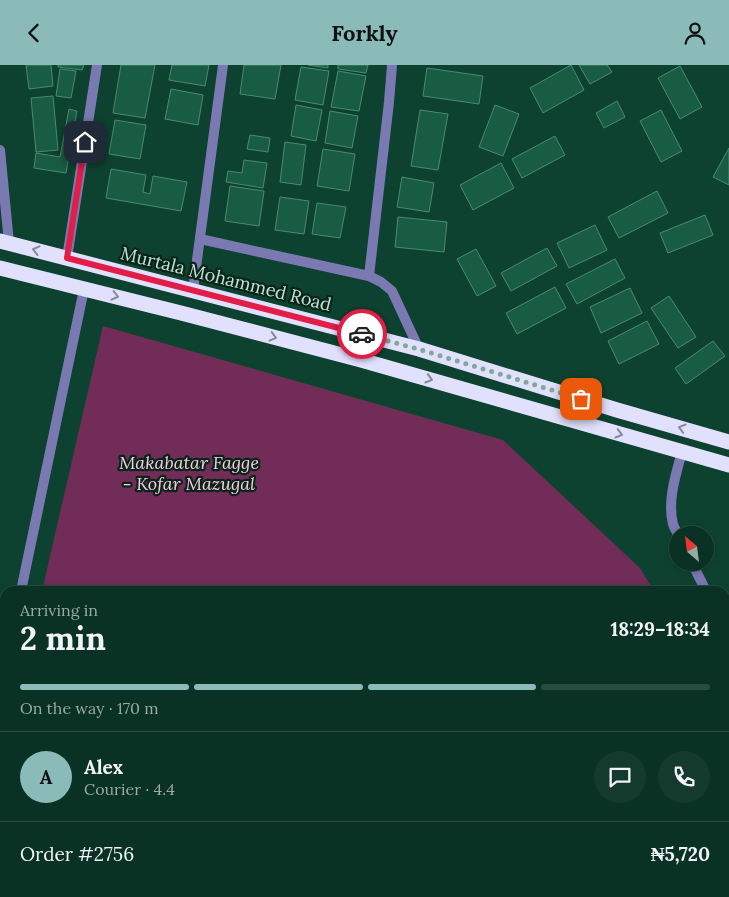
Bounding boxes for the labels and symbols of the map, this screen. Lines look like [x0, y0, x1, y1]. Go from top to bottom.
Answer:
pin [64, 121, 106, 163]
street label: Murtala Mohammed Road [118, 241, 334, 316]
one-way arrow [32, 245, 41, 256]
one-way arrow [111, 291, 119, 301]
courier [337, 309, 387, 359]
one-way arrow [268, 331, 276, 341]
one-way arrow [425, 374, 433, 384]
pin [560, 378, 602, 420]
one-way arrow [679, 424, 687, 434]
one-way arrow [615, 429, 623, 439]
park label: Makabatar Fagge - Kofar Mazugal [119, 451, 259, 495]
north arrow [669, 526, 714, 571]

